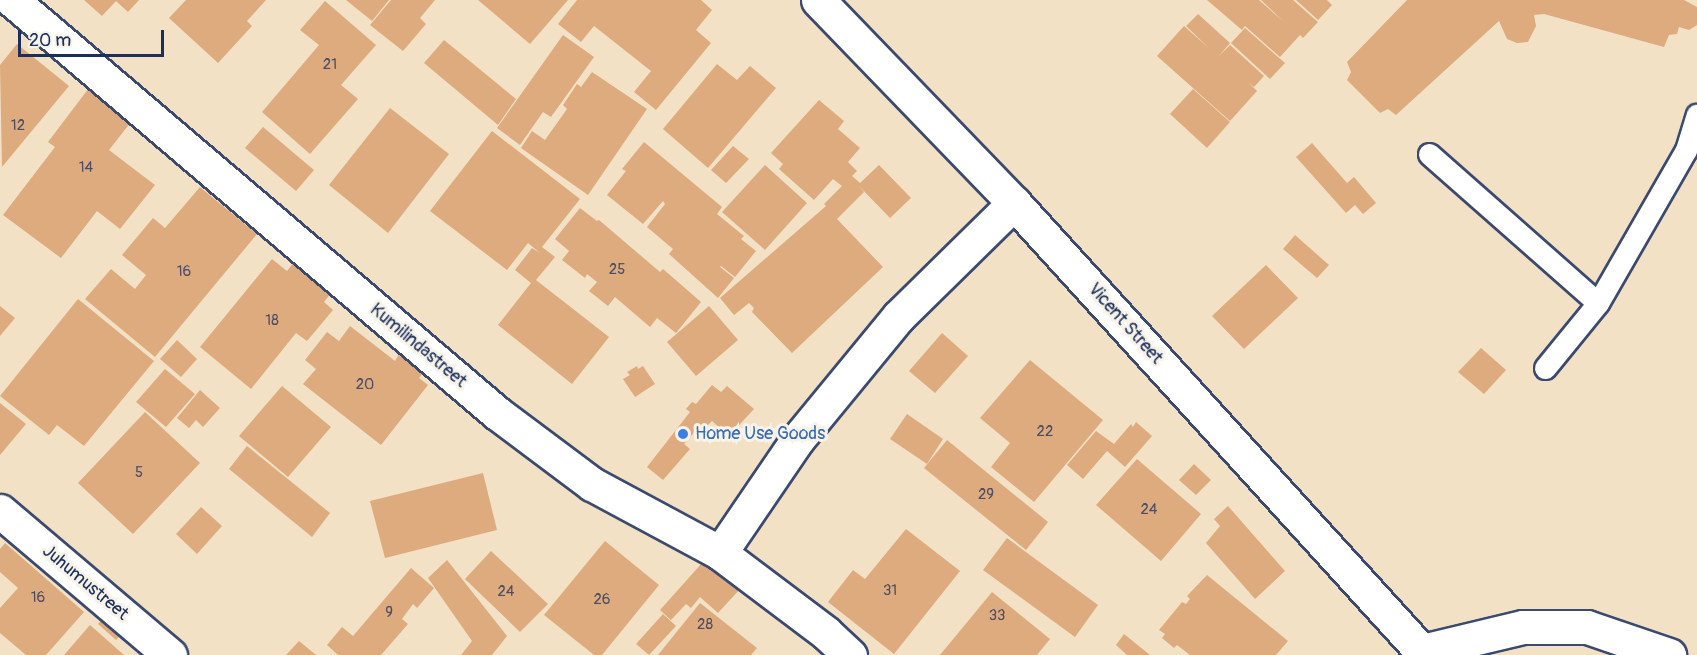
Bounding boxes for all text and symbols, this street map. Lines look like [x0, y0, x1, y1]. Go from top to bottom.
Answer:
scale bar [21, 18, 166, 56]
text: 20 m [29, 29, 71, 52]
house number: 21 [323, 56, 337, 74]
house number: 12 [11, 117, 25, 135]
house number: 14 [79, 159, 93, 177]
house number: 25 [609, 261, 625, 279]
house number: 16 [177, 263, 191, 281]
street label: Vicent Street [1083, 279, 1167, 369]
street label: Kumilindastreet [365, 299, 471, 393]
house number: 18 [265, 312, 279, 330]
house number: 20 [356, 376, 374, 394]
place label: Home Use Goods [695, 423, 825, 445]
house number: 22 [1037, 423, 1053, 441]
marker: Home Use Goods [676, 427, 690, 441]
house number: 5 [135, 464, 143, 482]
house number: 29 [978, 486, 994, 504]
house number: 24 [1140, 501, 1158, 519]
street label: Juhumustreet [37, 541, 133, 625]
house number: 31 [883, 582, 897, 600]
house number: 24 [497, 583, 515, 601]
house number: 16 [31, 589, 45, 607]
house number: 26 [593, 591, 611, 609]
house number: 9 [385, 604, 393, 622]
house number: 33 [989, 607, 1005, 625]
house number: 28 [697, 616, 713, 634]

